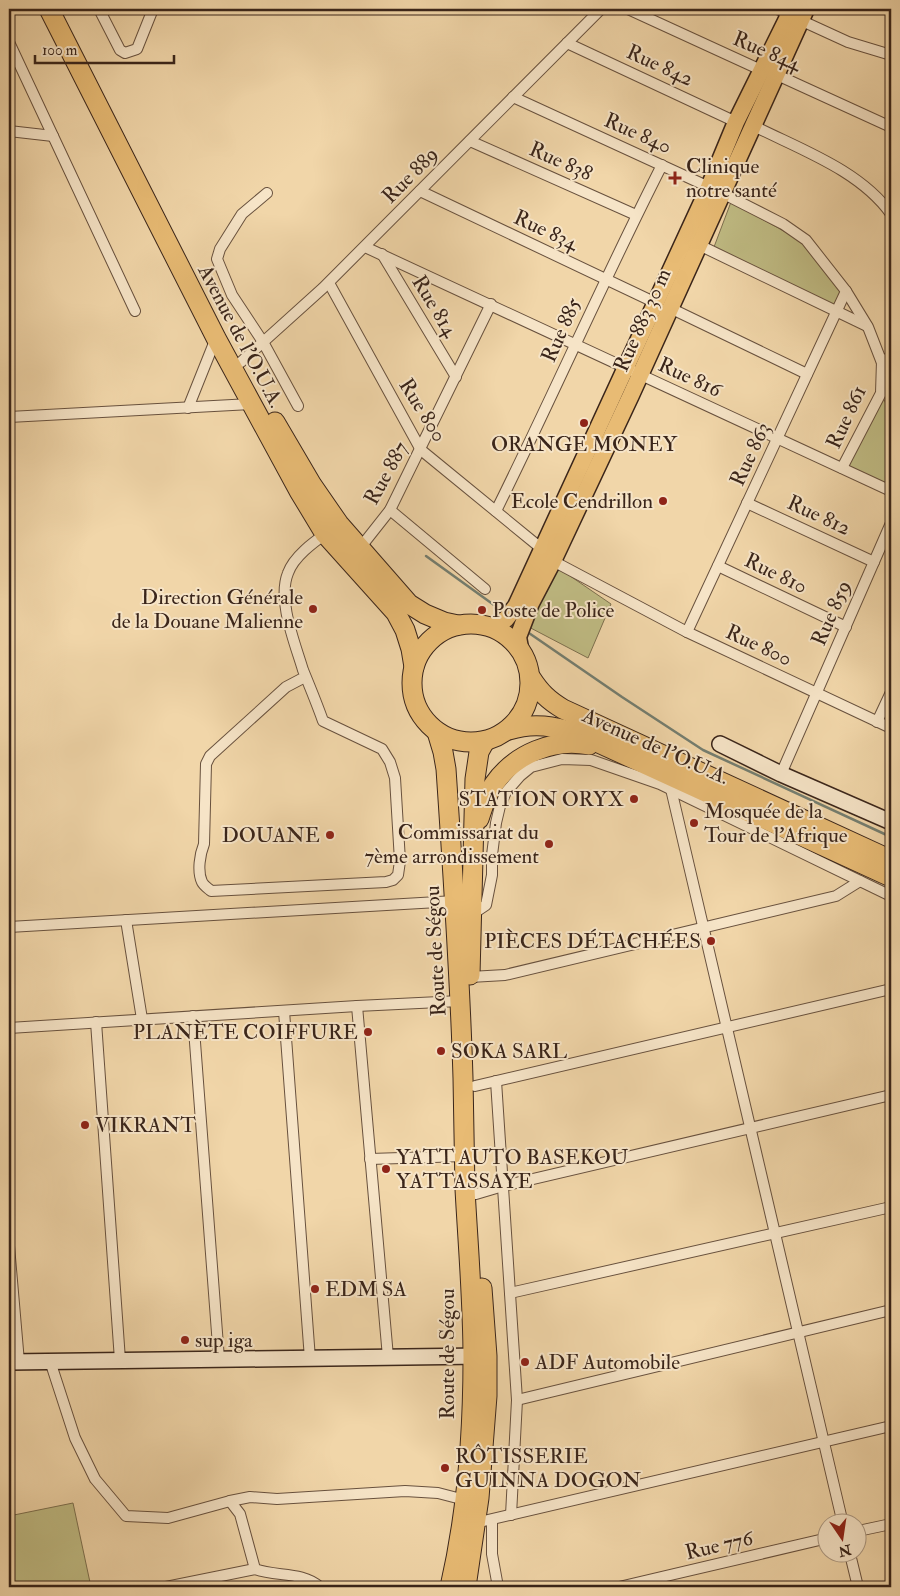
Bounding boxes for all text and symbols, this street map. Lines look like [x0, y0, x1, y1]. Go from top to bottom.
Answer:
street label: Rue 844 [729, 25, 806, 78]
scale bar [35, 32, 174, 64]
street label: Rue 842 [622, 38, 698, 93]
text: 100 m [42, 41, 78, 60]
street label: Rue 840 [600, 107, 676, 160]
street label: Rue 838 [525, 136, 597, 187]
street label: Rue 889 [376, 141, 444, 209]
place label: Clinique notre santé [686, 153, 777, 204]
marker: Clinique notre santé [668, 171, 682, 185]
street label: Rue 834 [509, 204, 584, 258]
street label: Avenue de l'O.U.A. [191, 259, 290, 412]
street label: Rue 883 30 m [608, 264, 677, 376]
street label: Rue 814 [406, 270, 464, 344]
street label: Rue 885 [535, 293, 588, 367]
street label: Rue 816 [654, 351, 727, 404]
street label: Rue 800 [393, 373, 453, 447]
street label: Rue 861 [820, 381, 873, 453]
marker: ORANGE MONEY [578, 417, 590, 429]
street label: Rue 863 [724, 418, 777, 490]
place label: ORANGE MONEY [491, 431, 678, 458]
street label: Rue 887 [358, 437, 415, 510]
place label: Ecole Cendrillon [511, 488, 653, 515]
street label: Rue 812 [783, 489, 855, 542]
marker: Ecole Cendrillon [657, 495, 669, 507]
street label: Rue 810 [740, 547, 812, 600]
street label: Rue 859 [805, 576, 858, 650]
place label: Direction Générale de la Douane Malienne [111, 584, 303, 635]
place label: Poste de Police [492, 597, 615, 624]
marker: Direction Générale de la Douane Malienne [307, 603, 319, 615]
marker: Poste de Police [476, 604, 488, 616]
street label: Rue 800 [721, 618, 796, 673]
street label: Avenue de l'O.U.A. [577, 702, 733, 791]
place label: STATION ORYX [459, 786, 624, 813]
marker: STATION ORYX [628, 793, 640, 805]
place label: Mosquée de la Tour de l'Afrique [704, 798, 848, 849]
marker: Mosquée de la Tour de l'Afrique [688, 817, 700, 829]
place label: Commissariat du 7ème arrondissement [364, 819, 539, 870]
place label: DOUANE [222, 822, 320, 849]
marker: DOUANE [324, 829, 336, 841]
marker: Commissariat du 7ème arrondissement [543, 838, 555, 850]
street label: Route de Ségou [419, 885, 452, 1017]
place label: PIÈCES DÉTACHÉES [484, 928, 701, 955]
marker: PIÈCES DÉTACHÉES [705, 935, 717, 947]
place label: PLANÈTE COIFFURE [133, 1019, 358, 1046]
marker: PLANÈTE COIFFURE [362, 1026, 374, 1038]
place label: SOKA SARL [451, 1038, 567, 1065]
marker: SOKA SARL [435, 1045, 447, 1057]
place label: VIKRANT [95, 1112, 196, 1139]
marker: VIKRANT [79, 1119, 91, 1131]
place label: YATT AUTO BASEKOU YATTASSAYE [396, 1144, 629, 1195]
marker: YATT AUTO BASEKOU YATTASSAYE [380, 1163, 392, 1175]
place label: EDM SA [325, 1276, 407, 1303]
marker: EDM SA [309, 1283, 321, 1295]
street label: Route de Ségou [434, 1288, 461, 1420]
place label: sup iga [195, 1327, 253, 1354]
marker: sup iga [179, 1334, 191, 1346]
place label: ADF Automobile [534, 1349, 680, 1376]
marker: ADF Automobile [519, 1356, 531, 1368]
place label: RÔTISSERIE GUINNA DOGON [455, 1443, 641, 1494]
marker: RÔTISSERIE GUINNA DOGON [439, 1462, 451, 1474]
north arrow [818, 1514, 868, 1564]
street label: Rue 776 [683, 1524, 757, 1566]
text: N [836, 1540, 854, 1560]

